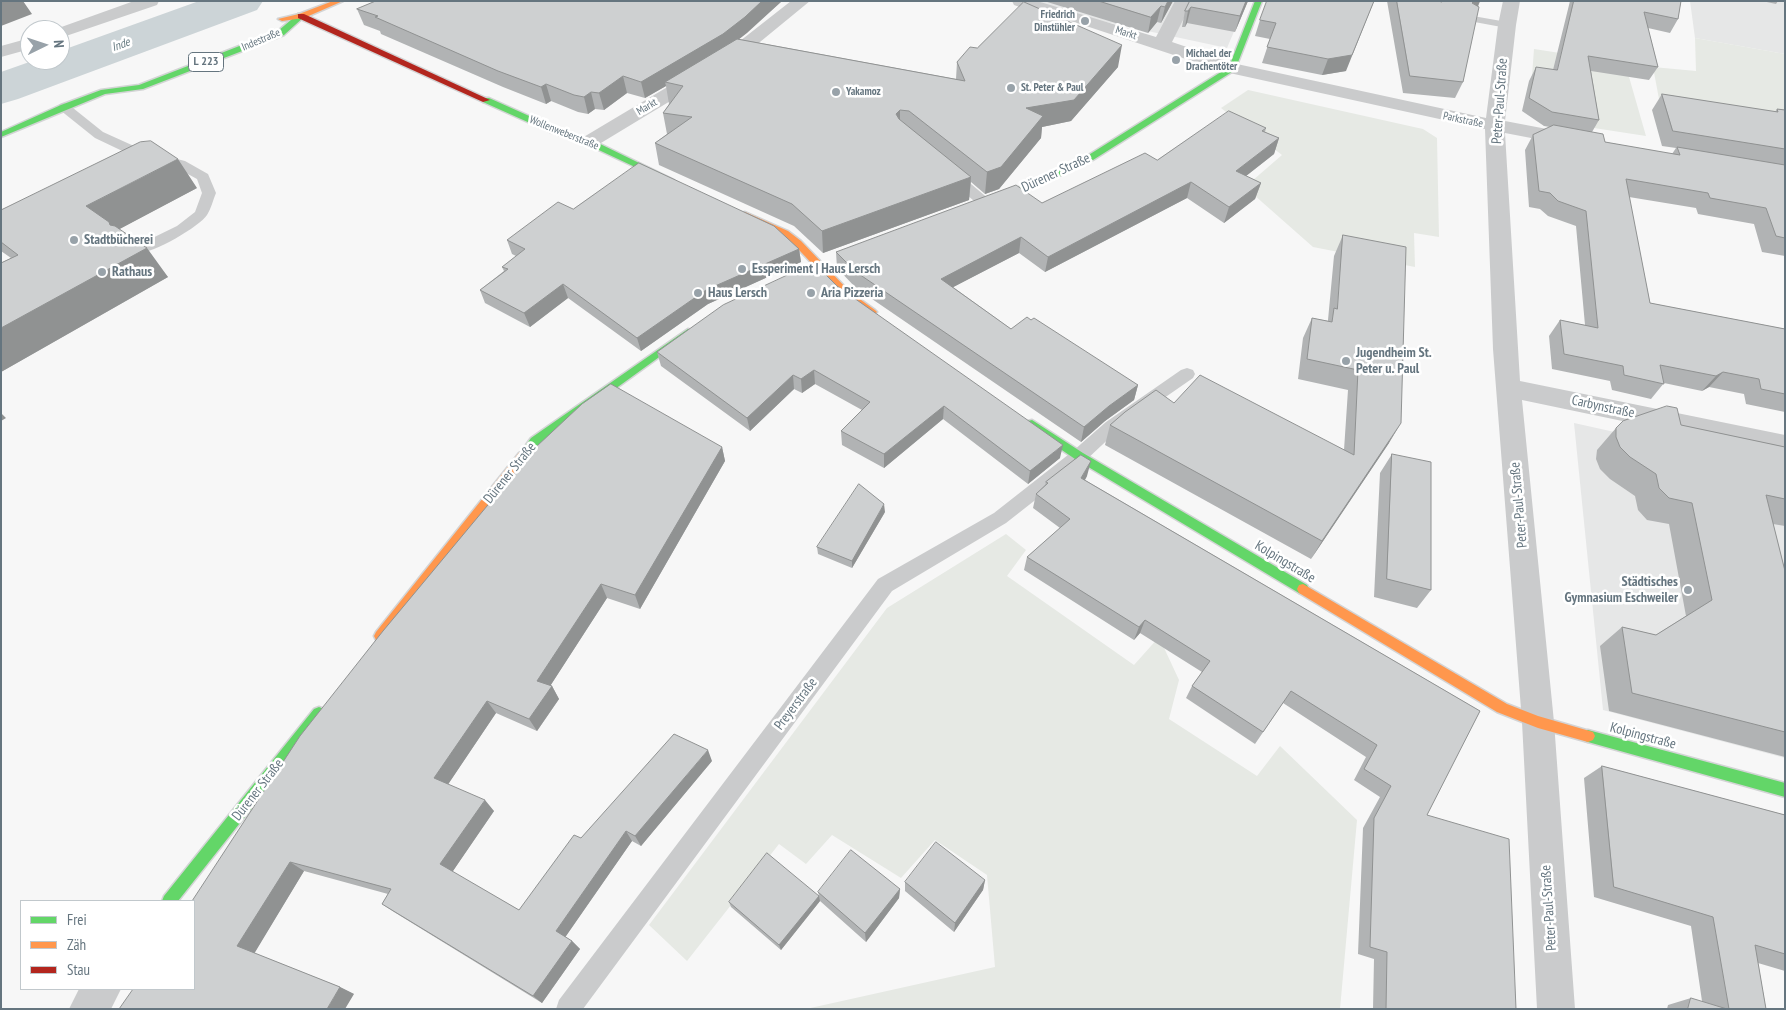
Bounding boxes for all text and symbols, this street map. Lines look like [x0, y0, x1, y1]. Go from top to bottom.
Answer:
place label: Friedrich Dinstühler [1034, 8, 1075, 34]
marker: Friedrich Dinstühler [1079, 15, 1091, 27]
north arrow [20, 20, 70, 70]
street label: Markt [1114, 23, 1138, 43]
street label: Indestraße [240, 26, 282, 54]
water label: Inde [110, 35, 132, 55]
text: N [50, 40, 68, 48]
place label: Michael der Drachentöter [1186, 47, 1237, 73]
road number: L 223 [188, 52, 224, 72]
marker: Michael der Drachentöter [1170, 54, 1182, 66]
street label: Peter-Paul-Straße [1489, 58, 1511, 144]
place label: St. Peter & Paul [1021, 81, 1083, 95]
marker: St. Peter & Paul [1005, 82, 1017, 94]
place label: Yakamoz [846, 85, 881, 99]
marker: Yakamoz [830, 86, 842, 98]
street label: Markt [634, 96, 660, 118]
street label: Parkstraße [1442, 109, 1484, 131]
street label: Wollenweberstraße [527, 113, 601, 153]
street label: Dürener Straße [1019, 150, 1093, 196]
place label: Stadtbücherei [84, 232, 153, 248]
marker: Stadtbücherei [68, 234, 80, 246]
place label: Essperiment | Haus Lersch [752, 261, 880, 277]
marker: Essperiment | Haus Lersch [736, 263, 748, 275]
place label: Rathaus [112, 264, 152, 280]
marker: Rathaus [96, 266, 108, 278]
place label: Haus Lersch [708, 285, 767, 301]
place label: Aria Pizzeria [821, 285, 883, 301]
marker: Haus Lersch [692, 287, 704, 299]
marker: Aria Pizzeria [805, 287, 817, 299]
place label: Jugendheim St. Peter u. Paul [1356, 345, 1432, 378]
marker: Jugendheim St. Peter u. Paul [1340, 355, 1352, 367]
street label: Carbynstraße [1570, 392, 1636, 422]
street label: Dürener Straße [480, 439, 540, 507]
street label: Peter-Paul-Straße [1507, 461, 1531, 549]
street label: Kolpingstraße [1252, 537, 1318, 587]
place label: Städtisches Gymnasium Eschweiler [1565, 574, 1678, 606]
marker: Städtisches Gymnasium Eschweiler [1682, 584, 1694, 596]
street label: Preyerstraße [771, 675, 821, 733]
street label: Kolpingstraße [1608, 719, 1678, 753]
street label: Dürener Straße [229, 756, 287, 824]
street label: Peter-Paul-Straße [1538, 865, 1560, 951]
legend [20, 900, 195, 990]
text: Frei [67, 910, 87, 929]
text: Zäh [67, 935, 86, 954]
text: Stau [67, 960, 90, 979]

